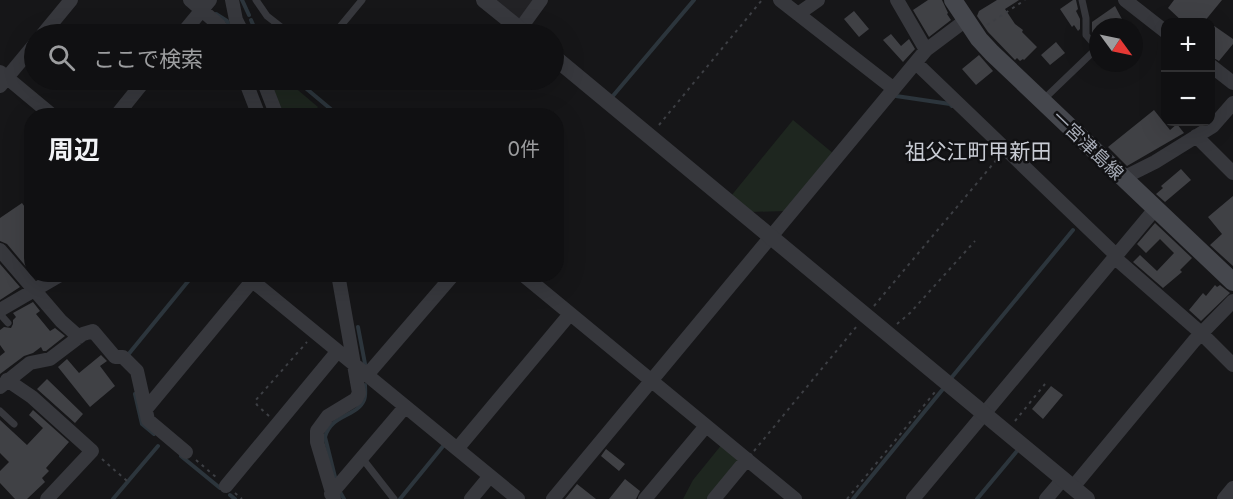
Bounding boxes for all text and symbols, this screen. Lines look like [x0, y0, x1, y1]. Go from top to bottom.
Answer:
north arrow [1089, 18, 1143, 72]
map controls [1161, 18, 1215, 126]
button: + [1161, 18, 1215, 72]
search box [24, 24, 564, 90]
icon: search [45, 41, 78, 74]
text: ここで検索 [93, 46, 203, 72]
button: − [1161, 72, 1215, 126]
street label: 一宮津島線 [1048, 106, 1128, 184]
text: 周辺 [48, 134, 100, 165]
text: 0件 [507, 137, 540, 161]
district label: 祖父江町甲新田 [905, 139, 1052, 164]

